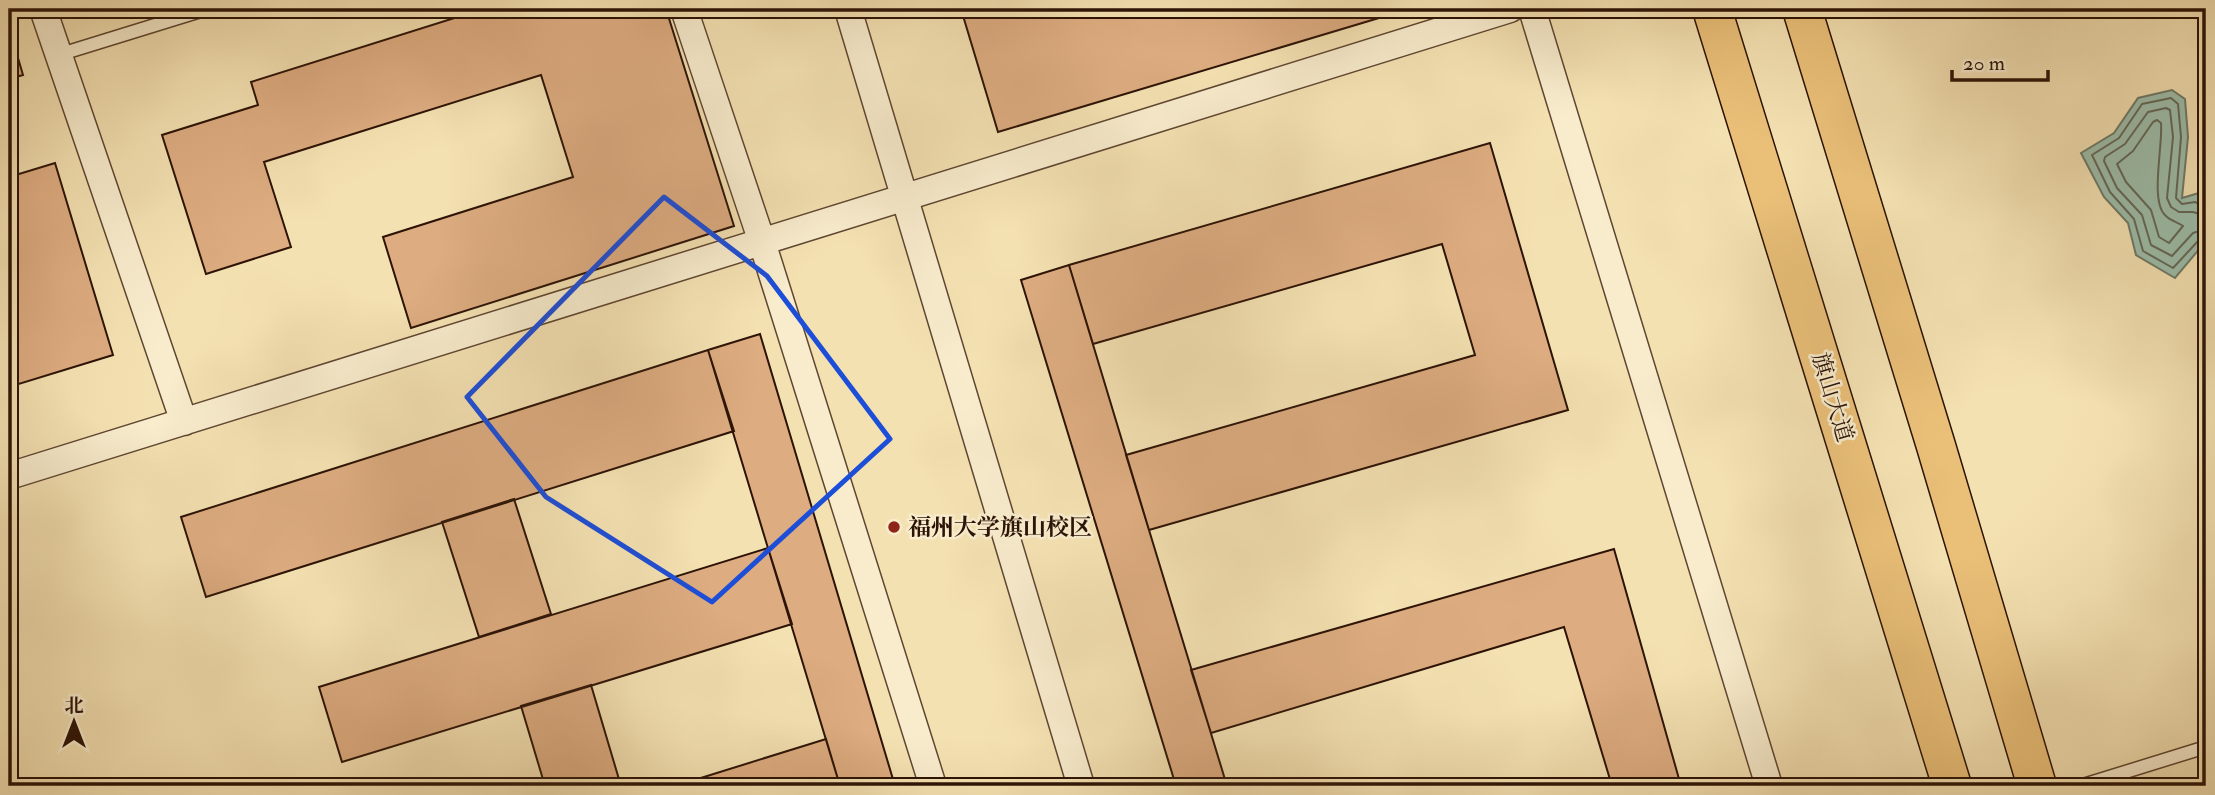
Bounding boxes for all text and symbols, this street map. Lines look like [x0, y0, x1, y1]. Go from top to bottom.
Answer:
scale bar [1952, 38, 2049, 82]
text: 20 m [1963, 50, 2005, 77]
street label: 旗山大道 [1805, 349, 1860, 445]
place label: 福州大学旗山校区 [908, 513, 1092, 542]
marker: 福州大学旗山校区 [886, 519, 902, 535]
north arrow [38, 686, 108, 756]
text: 北 [64, 694, 84, 718]

